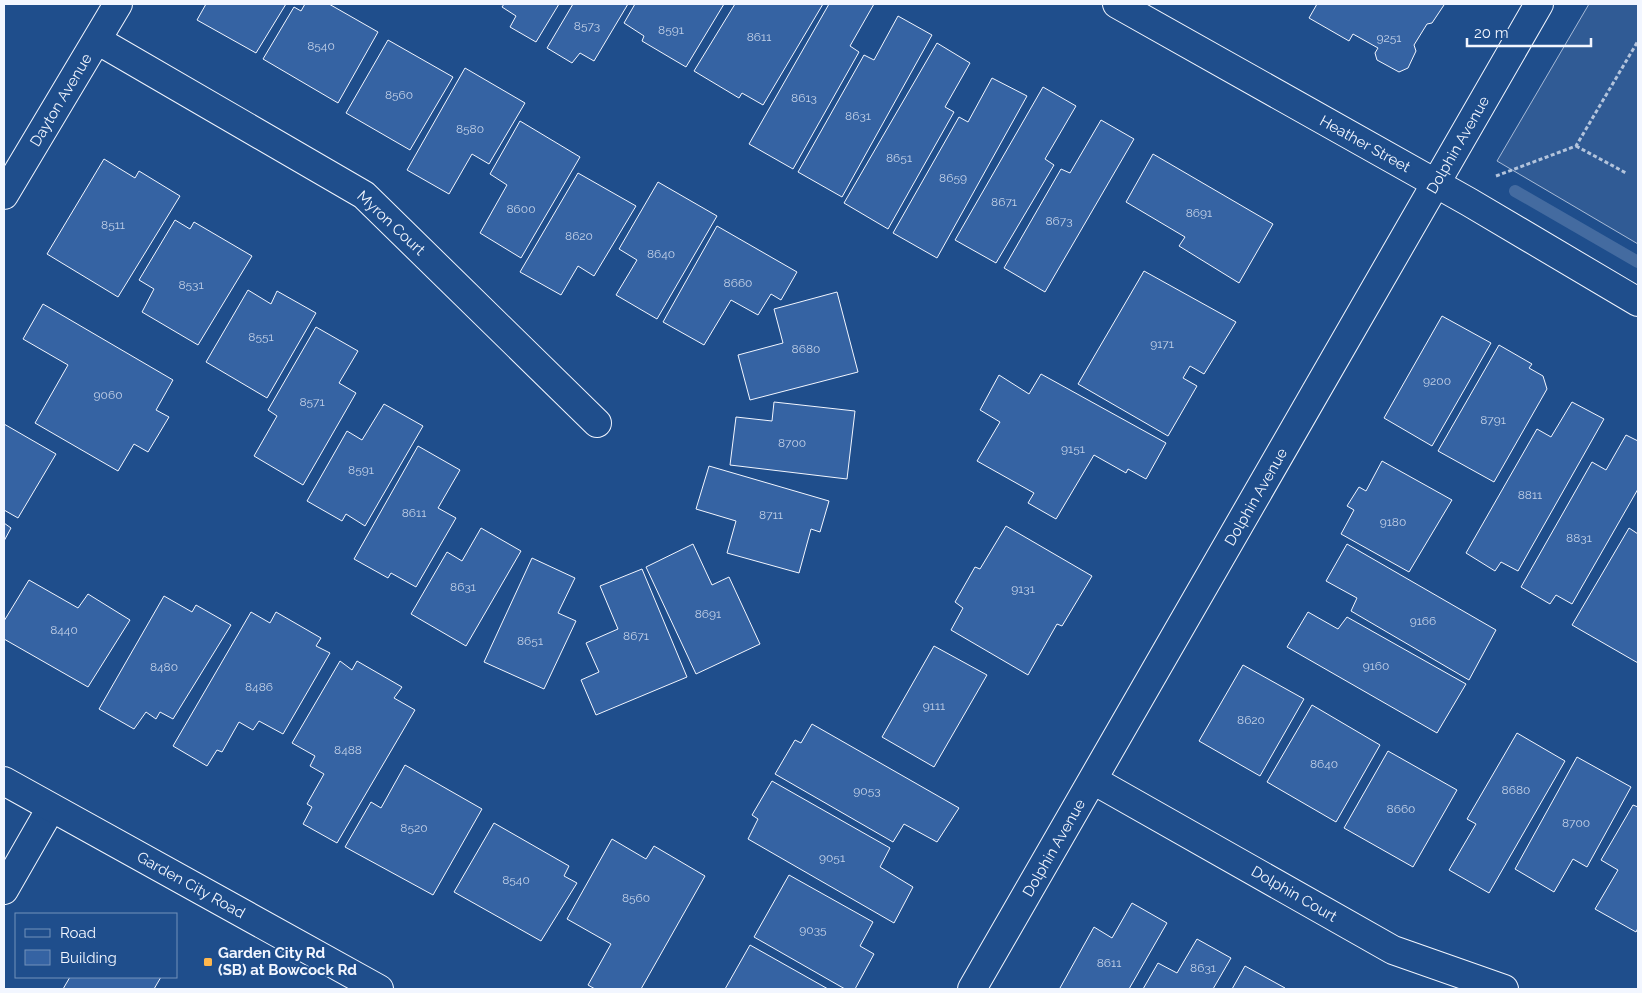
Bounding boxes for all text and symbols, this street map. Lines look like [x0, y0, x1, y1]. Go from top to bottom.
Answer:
scale bar [1467, 15, 1591, 47]
house number: 8573 [574, 19, 600, 33]
house number: 8591 [658, 23, 684, 37]
text: 20 m [1474, 24, 1509, 42]
house number: 8611 [747, 30, 771, 44]
house number: 9251 [1377, 31, 1401, 45]
house number: 8540 [307, 39, 335, 53]
street label: Dayton Avenue [26, 50, 96, 150]
house number: 8560 [385, 88, 413, 102]
house number: 8613 [791, 91, 817, 105]
street label: Dolphin Avenue [1423, 93, 1493, 197]
house number: 8631 [845, 109, 871, 123]
street label: Heather Street [1317, 112, 1413, 176]
house number: 8580 [456, 122, 484, 136]
house number: 8651 [886, 151, 912, 165]
house number: 8659 [939, 171, 967, 185]
street label: Myron Court [353, 187, 429, 259]
house number: 8671 [991, 195, 1017, 209]
house number: 8600 [506, 202, 536, 216]
house number: 8691 [1186, 206, 1212, 220]
house number: 8673 [1045, 214, 1073, 228]
house number: 8511 [101, 218, 125, 232]
house number: 8620 [565, 229, 593, 243]
house number: 8640 [647, 247, 675, 261]
house number: 8660 [724, 276, 752, 290]
house number: 8531 [178, 278, 204, 292]
house number: 8551 [248, 330, 274, 344]
house number: 9171 [1150, 337, 1174, 351]
house number: 8680 [792, 342, 820, 356]
house number: 9200 [1423, 374, 1451, 388]
house number: 9060 [94, 388, 122, 402]
house number: 8571 [299, 395, 325, 409]
house number: 8791 [1480, 413, 1506, 427]
house number: 8700 [778, 436, 806, 450]
house number: 9151 [1061, 442, 1085, 456]
street label: Dolphin Avenue [1221, 445, 1291, 549]
house number: 8591 [348, 463, 374, 477]
house number: 8811 [1518, 488, 1542, 502]
house number: 8611 [402, 506, 426, 520]
house number: 8711 [759, 508, 783, 522]
house number: 9180 [1380, 515, 1406, 529]
house number: 8831 [1566, 531, 1592, 545]
house number: 8631 [450, 580, 476, 594]
house number: 9131 [1011, 582, 1035, 596]
house number: 8691 [695, 607, 721, 621]
house number: 9166 [1410, 614, 1436, 628]
house number: 8440 [50, 623, 78, 637]
house number: 8671 [623, 629, 649, 643]
house number: 8651 [517, 634, 543, 648]
house number: 9160 [1363, 659, 1389, 673]
house number: 8480 [150, 660, 178, 674]
house number: 8486 [245, 680, 273, 694]
house number: 9111 [923, 699, 945, 713]
house number: 8620 [1237, 713, 1265, 727]
house number: 8488 [334, 743, 362, 757]
house number: 8640 [1310, 757, 1338, 771]
house number: 8680 [1502, 783, 1530, 797]
house number: 9053 [853, 784, 881, 798]
street label: Dolphin Avenue [1019, 796, 1089, 900]
house number: 8660 [1387, 802, 1415, 816]
house number: 8700 [1562, 816, 1590, 830]
house number: 8520 [400, 821, 428, 835]
street label: Garden City Road [134, 848, 248, 922]
house number: 9051 [819, 851, 845, 865]
street label: Dolphin Court [1248, 862, 1340, 926]
house number: 8540 [502, 873, 530, 887]
house number: 8560 [622, 891, 650, 905]
legend [15, 913, 178, 978]
house number: 9035 [799, 923, 827, 937]
text: Road [60, 924, 96, 942]
place label: Garden City Rd (SB) at Bowcock Rd [218, 944, 357, 979]
text: Building [60, 949, 117, 967]
marker: Garden City Rd (SB) at Bowcock Rd [202, 956, 214, 968]
house number: 8611 [1097, 956, 1121, 970]
house number: 8631 [1190, 961, 1216, 975]

